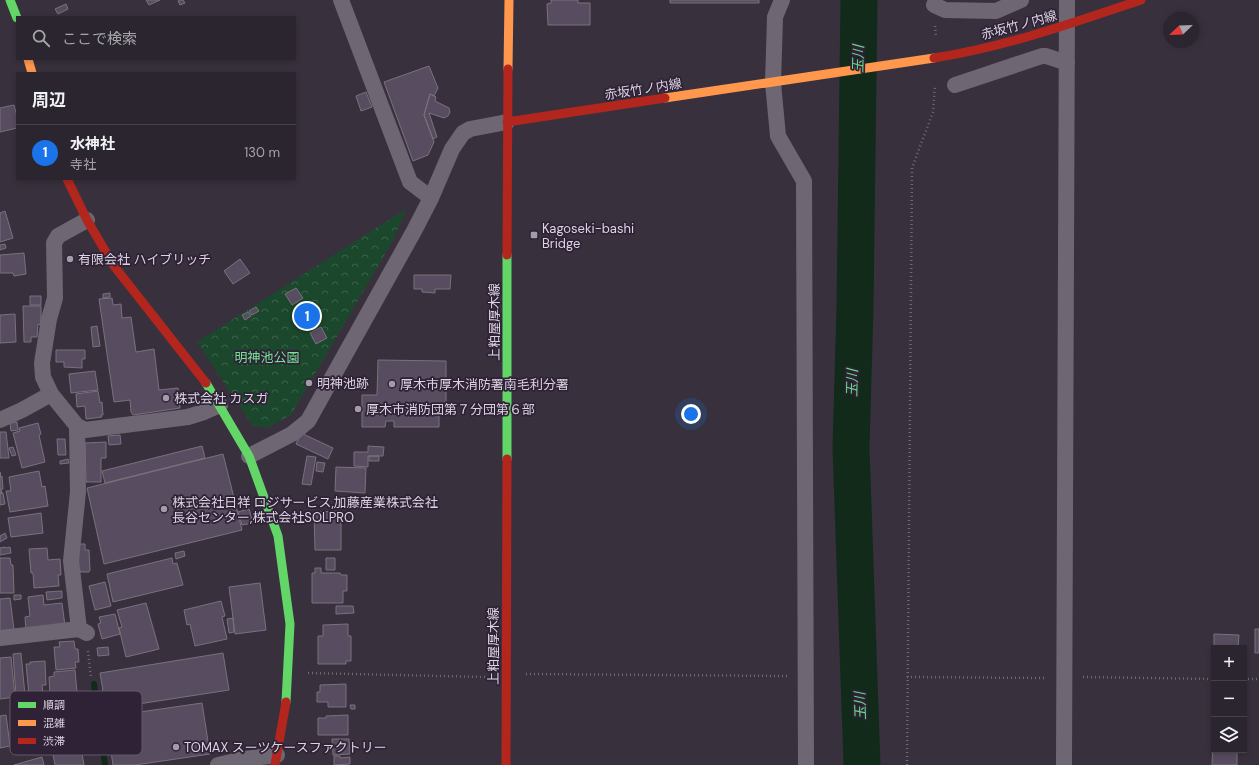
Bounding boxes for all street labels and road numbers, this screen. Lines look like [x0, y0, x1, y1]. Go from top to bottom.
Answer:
street label: 赤坂竹ノ内線 [979, 7, 1059, 43]
street label: 赤坂竹ノ内線 [603, 75, 683, 103]
street label: 上粕屋厚木線 [486, 283, 503, 361]
street label: 上粕屋厚木線 [485, 607, 502, 685]

